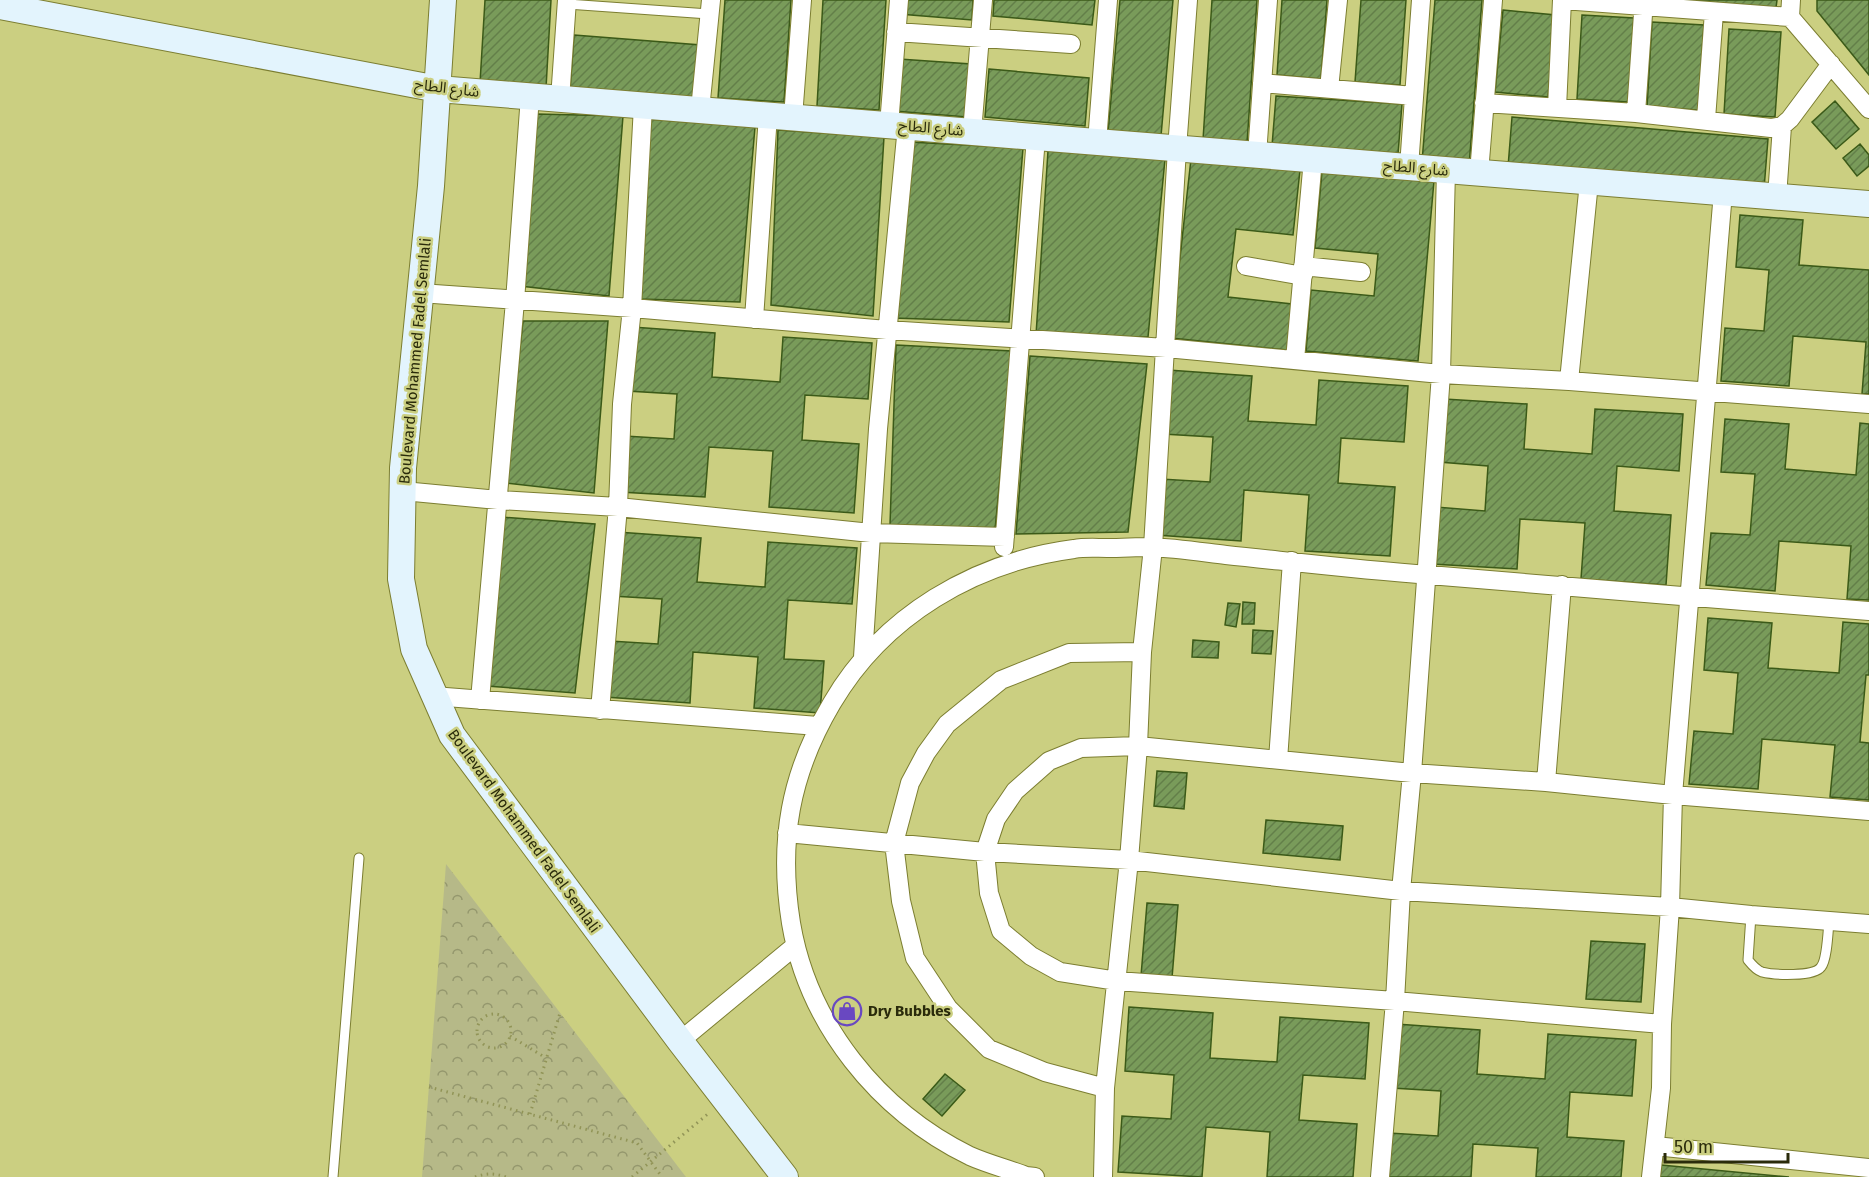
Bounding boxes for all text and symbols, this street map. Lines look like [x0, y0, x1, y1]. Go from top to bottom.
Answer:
street label: شارع الطاح [413, 75, 481, 104]
street label: شارع الطاح [897, 116, 965, 143]
street label: شارع الطاح [1382, 156, 1450, 183]
street label: Boulevard Mohammed Fadel Semlali [395, 237, 435, 485]
street label: Boulevard Mohammed Fadel Semlali [444, 726, 604, 936]
shop icon: Dry Bubbles [831, 995, 863, 1027]
place label: Dry Bubbles [868, 1002, 951, 1020]
scale bar [1665, 1126, 1788, 1164]
text: 50 m [1674, 1136, 1713, 1158]

